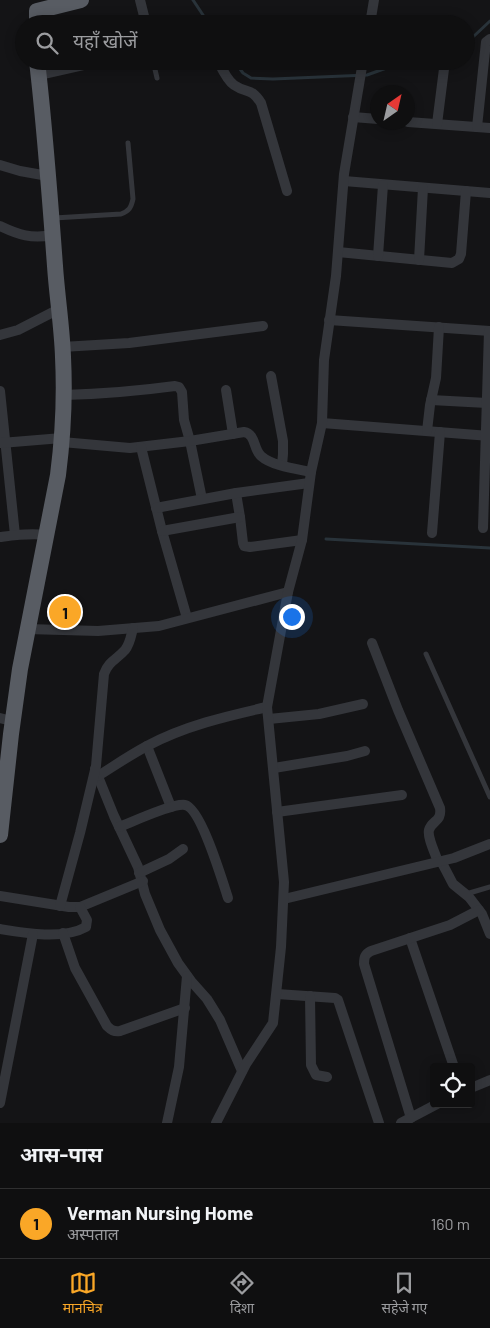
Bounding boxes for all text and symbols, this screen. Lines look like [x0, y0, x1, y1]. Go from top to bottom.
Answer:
search box [15, 15, 475, 70]
icon: search [33, 29, 61, 57]
text: यहाँ खोजें [73, 29, 137, 52]
north arrow [370, 85, 415, 130]
pin: 1 [49, 593, 81, 631]
your location [279, 604, 305, 630]
map controls [430, 1063, 475, 1108]
button: locate [430, 1063, 475, 1108]
text: आस-पास [20, 1141, 103, 1166]
text: Verman Nursing Home [67, 1201, 253, 1224]
text: 1 [33, 1214, 39, 1233]
text: 160 m [431, 1214, 470, 1233]
text: अस्पताल [67, 1224, 119, 1243]
tab: मानचित्र [63, 1269, 103, 1319]
tab: दिशा [228, 1269, 256, 1319]
tab: सहेजे गए [382, 1269, 427, 1319]

